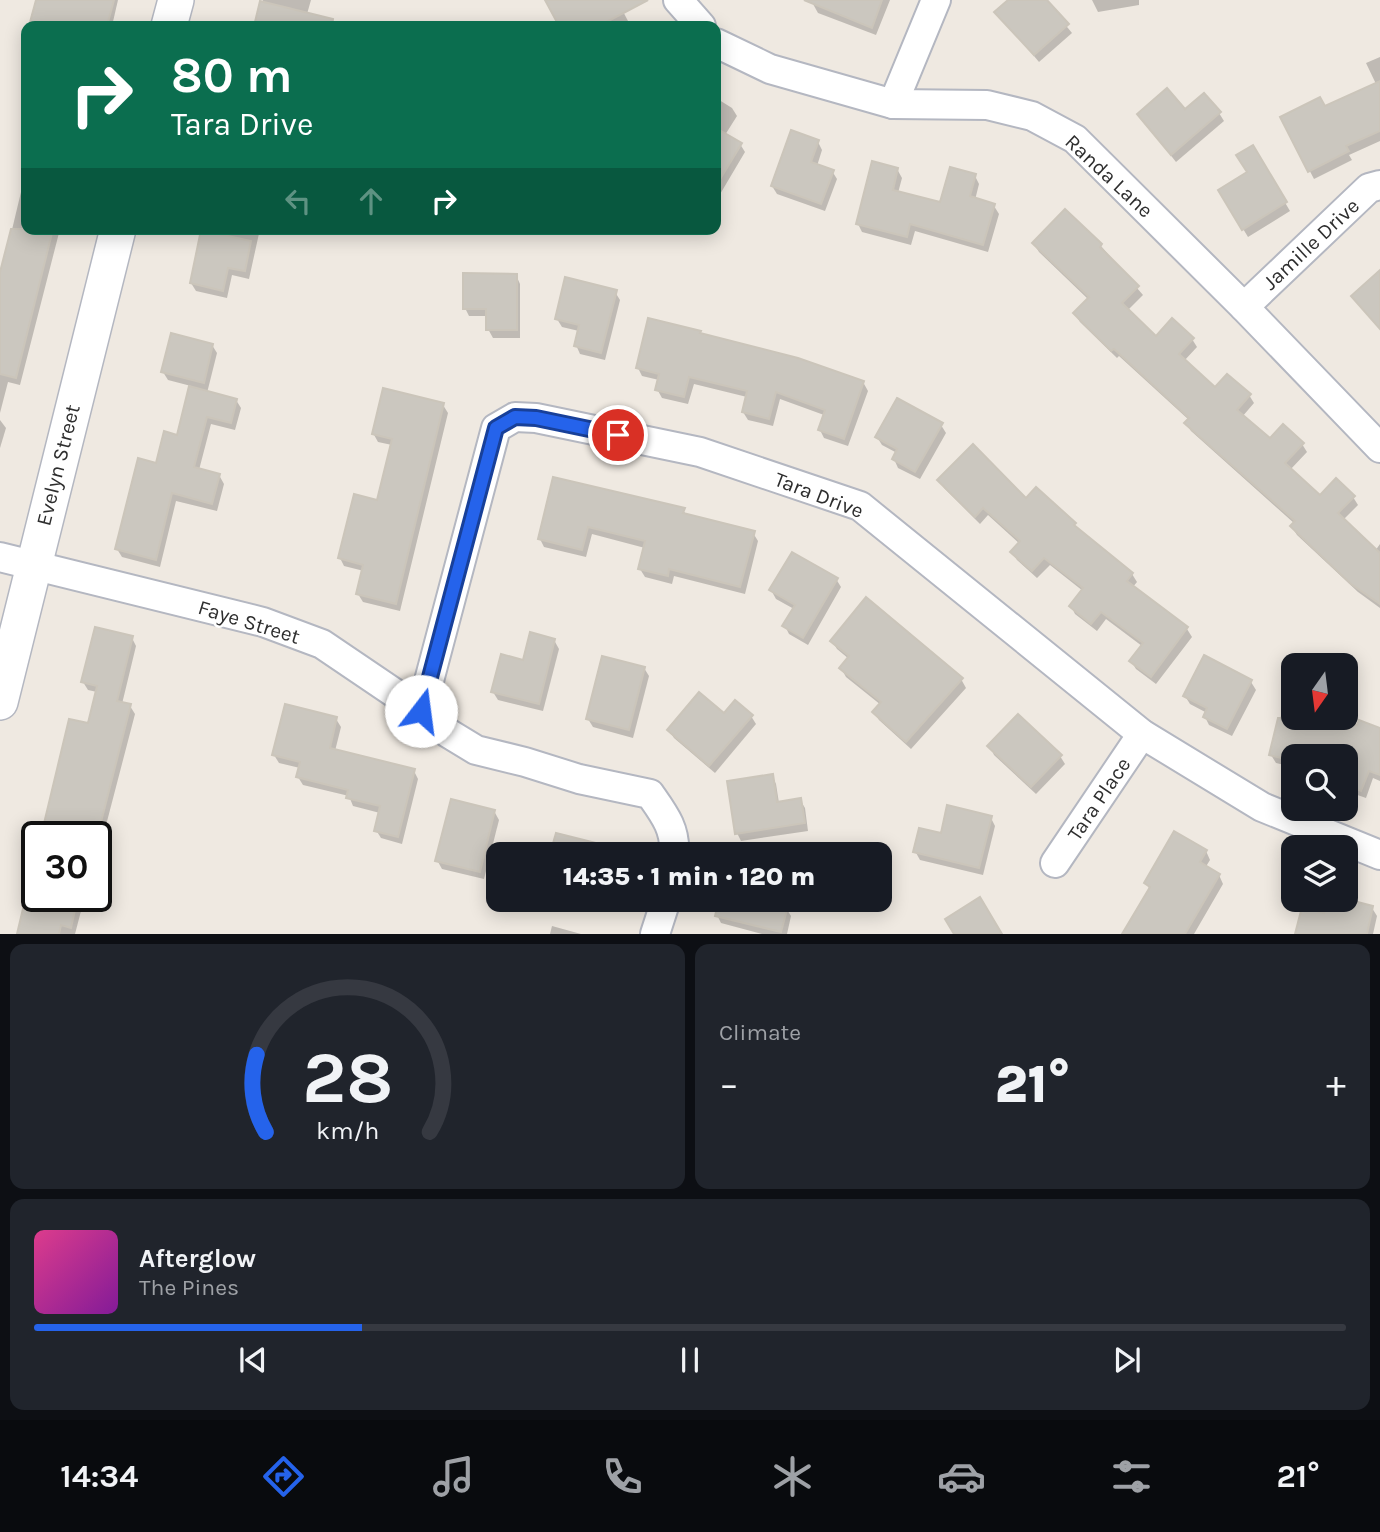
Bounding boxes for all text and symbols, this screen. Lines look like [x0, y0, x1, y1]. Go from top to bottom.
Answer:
text: 80 m [171, 47, 293, 104]
icon: right [56, 49, 147, 140]
text: Tara Drive [171, 106, 313, 143]
street label: Randa Lane [1060, 129, 1158, 223]
icon: left [279, 182, 317, 220]
icon: ahead [352, 182, 390, 220]
icon: right [425, 182, 463, 220]
street label: Jamille Drive [1258, 193, 1364, 295]
street label: Evelyn Street [31, 402, 85, 528]
pin [588, 405, 648, 465]
icon: arrive [599, 416, 637, 454]
street label: Tara Drive [771, 467, 867, 523]
street label: Faye Street [195, 595, 303, 649]
north arrow [1281, 653, 1358, 730]
map controls [1281, 653, 1358, 912]
position arrow [384, 674, 458, 748]
button: search [1281, 744, 1358, 821]
street label: Tara Place [1062, 753, 1136, 845]
speed limit sign: 30 [21, 821, 112, 912]
button: layers [1281, 835, 1358, 912]
text: 14:35 · 1 min · 120 m [563, 861, 815, 892]
text: Climate [719, 1019, 801, 1046]
text: 28 [302, 1036, 393, 1121]
text: 21° [995, 1054, 1070, 1115]
text: − [719, 1062, 739, 1107]
text: + [1326, 1062, 1346, 1107]
text: km/h [316, 1116, 379, 1145]
text: Afterglow [139, 1243, 256, 1274]
text: The Pines [139, 1274, 239, 1301]
icon: previous [234, 1341, 272, 1379]
icon: pause [671, 1341, 709, 1379]
icon: next [1108, 1341, 1146, 1379]
icon: directions [259, 1452, 308, 1501]
icon: music [429, 1452, 478, 1501]
icon: phone [598, 1452, 647, 1501]
icon: climate [768, 1452, 817, 1501]
icon: car [937, 1452, 986, 1501]
icon: filters [1107, 1452, 1156, 1501]
text: 14:34 [60, 1458, 138, 1495]
text: 21° [1276, 1458, 1320, 1495]

